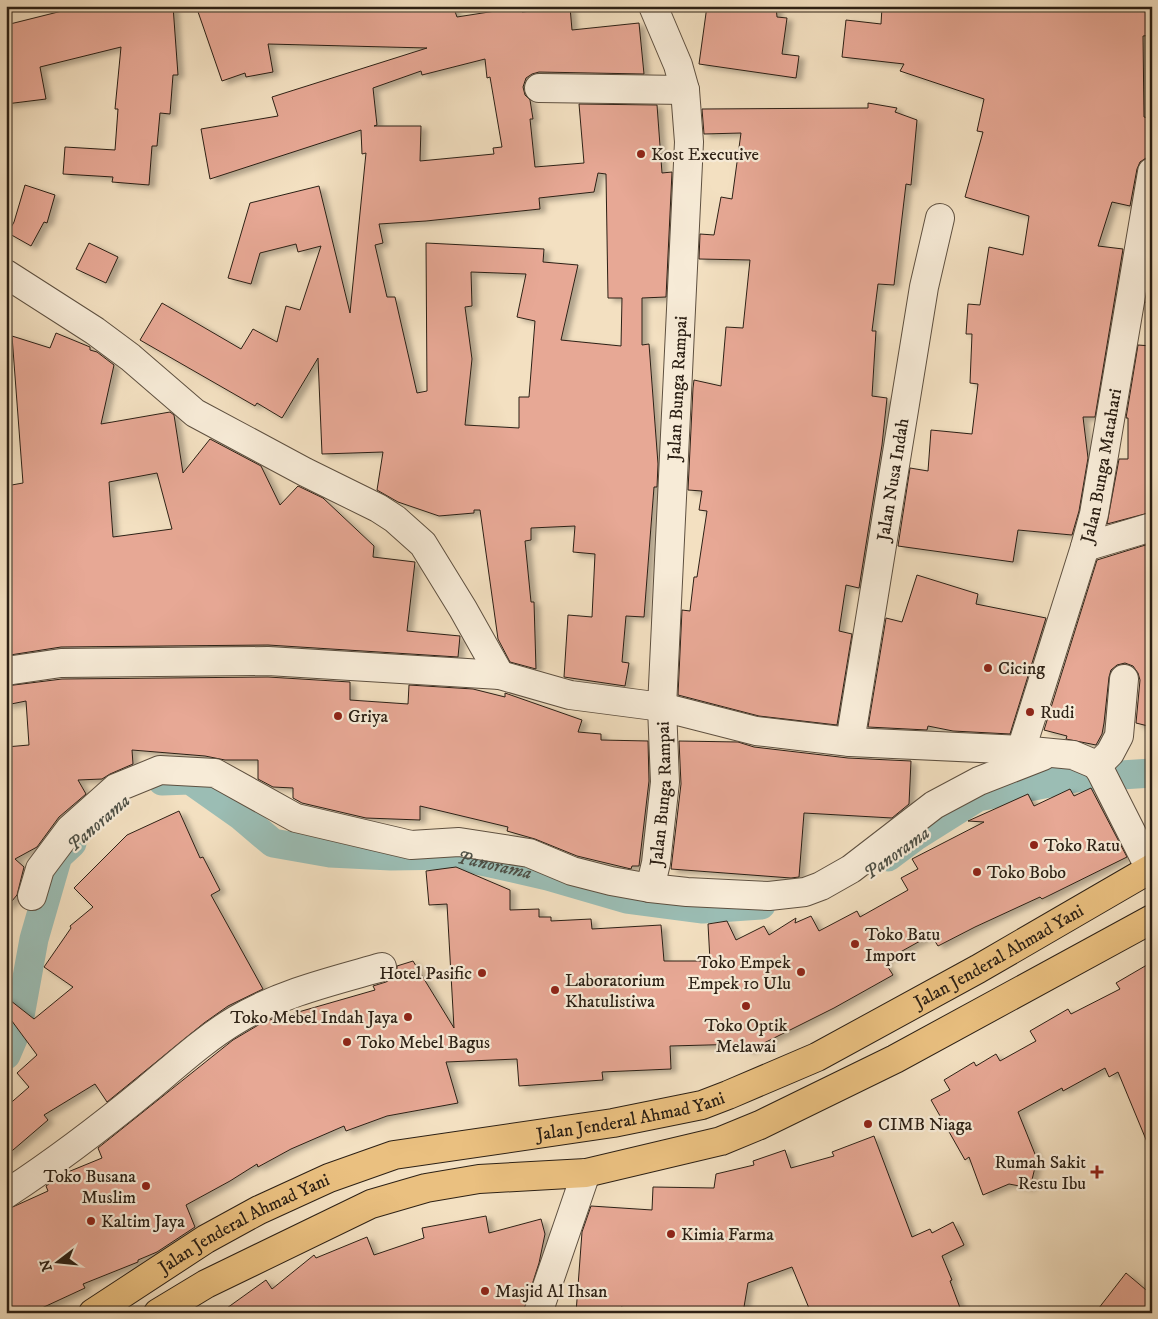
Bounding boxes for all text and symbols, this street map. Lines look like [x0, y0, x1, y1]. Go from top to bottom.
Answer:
place label: Kost Executive [651, 144, 759, 166]
marker: Kost Executive [635, 148, 647, 160]
street label: Jalan Bunga Rampai [664, 315, 693, 463]
street label: Jalan Bunga Matahari [1076, 387, 1127, 547]
street label: Jalan Nusa Indah [873, 416, 915, 545]
place label: Cicing [998, 658, 1045, 680]
marker: Cicing [982, 662, 994, 674]
place label: Rudi [1040, 702, 1074, 724]
place label: Griya [348, 706, 388, 728]
marker: Rudi [1024, 706, 1036, 718]
marker: Griya [332, 710, 344, 722]
street label: Jalan Bunga Rampai [646, 721, 677, 869]
water label: Panorama [63, 789, 135, 857]
water label: Panorama [859, 822, 934, 885]
place label: Toko Ratu [1044, 835, 1120, 857]
marker: Toko Ratu [1028, 839, 1040, 851]
water label: Panorama [455, 846, 534, 885]
place label: Toko Bobo [987, 862, 1066, 884]
marker: Toko Bobo [971, 866, 983, 878]
street label: Jalan Jenderal Ahmad Yani [909, 900, 1088, 1015]
place label: Toko Batu Import [865, 924, 941, 967]
marker: Toko Batu Import [849, 938, 861, 950]
place label: Toko Empek Empek 10 Ulu [687, 952, 791, 995]
place label: Hotel Pasific [379, 963, 472, 985]
marker: Toko Empek Empek 10 Ulu [795, 966, 807, 978]
marker: Hotel Pasific [476, 967, 488, 979]
place label: Laboratorium Khatulistiwa [565, 970, 665, 1013]
marker: Laboratorium Khatulistiwa [549, 984, 561, 996]
marker: Toko Optik Melawai [740, 1000, 752, 1012]
place label: Toko Mebel Indah Jaya [230, 1007, 398, 1029]
marker: Toko Mebel Indah Jaya [402, 1011, 414, 1023]
place label: Toko Optik Melawai [705, 1015, 788, 1058]
place label: Toko Mebel Bagus [357, 1032, 490, 1054]
marker: Toko Mebel Bagus [341, 1036, 353, 1048]
street label: Jalan Jenderal Ahmad Yani [533, 1087, 728, 1146]
place label: CIMB Niaga [878, 1114, 972, 1136]
marker: CIMB Niaga [862, 1118, 874, 1130]
place label: Rumah Sakit Restu Ibu [995, 1152, 1086, 1195]
marker: Rumah Sakit Restu Ibu [1090, 1165, 1104, 1179]
place label: Toko Busana Muslim [43, 1166, 136, 1209]
street label: Jalan Jenderal Ahmad Yani [153, 1169, 333, 1280]
marker: Toko Busana Muslim [140, 1180, 152, 1192]
place label: Kaltim Jaya [101, 1211, 185, 1233]
marker: Kaltim Jaya [85, 1215, 97, 1227]
place label: Kimia Farma [681, 1224, 774, 1246]
marker: Kimia Farma [665, 1228, 677, 1240]
north arrow [32, 1236, 82, 1286]
text: N [36, 1257, 57, 1273]
place label: Masjid Al Ihsan [495, 1281, 608, 1303]
marker: Masjid Al Ihsan [479, 1285, 491, 1297]

